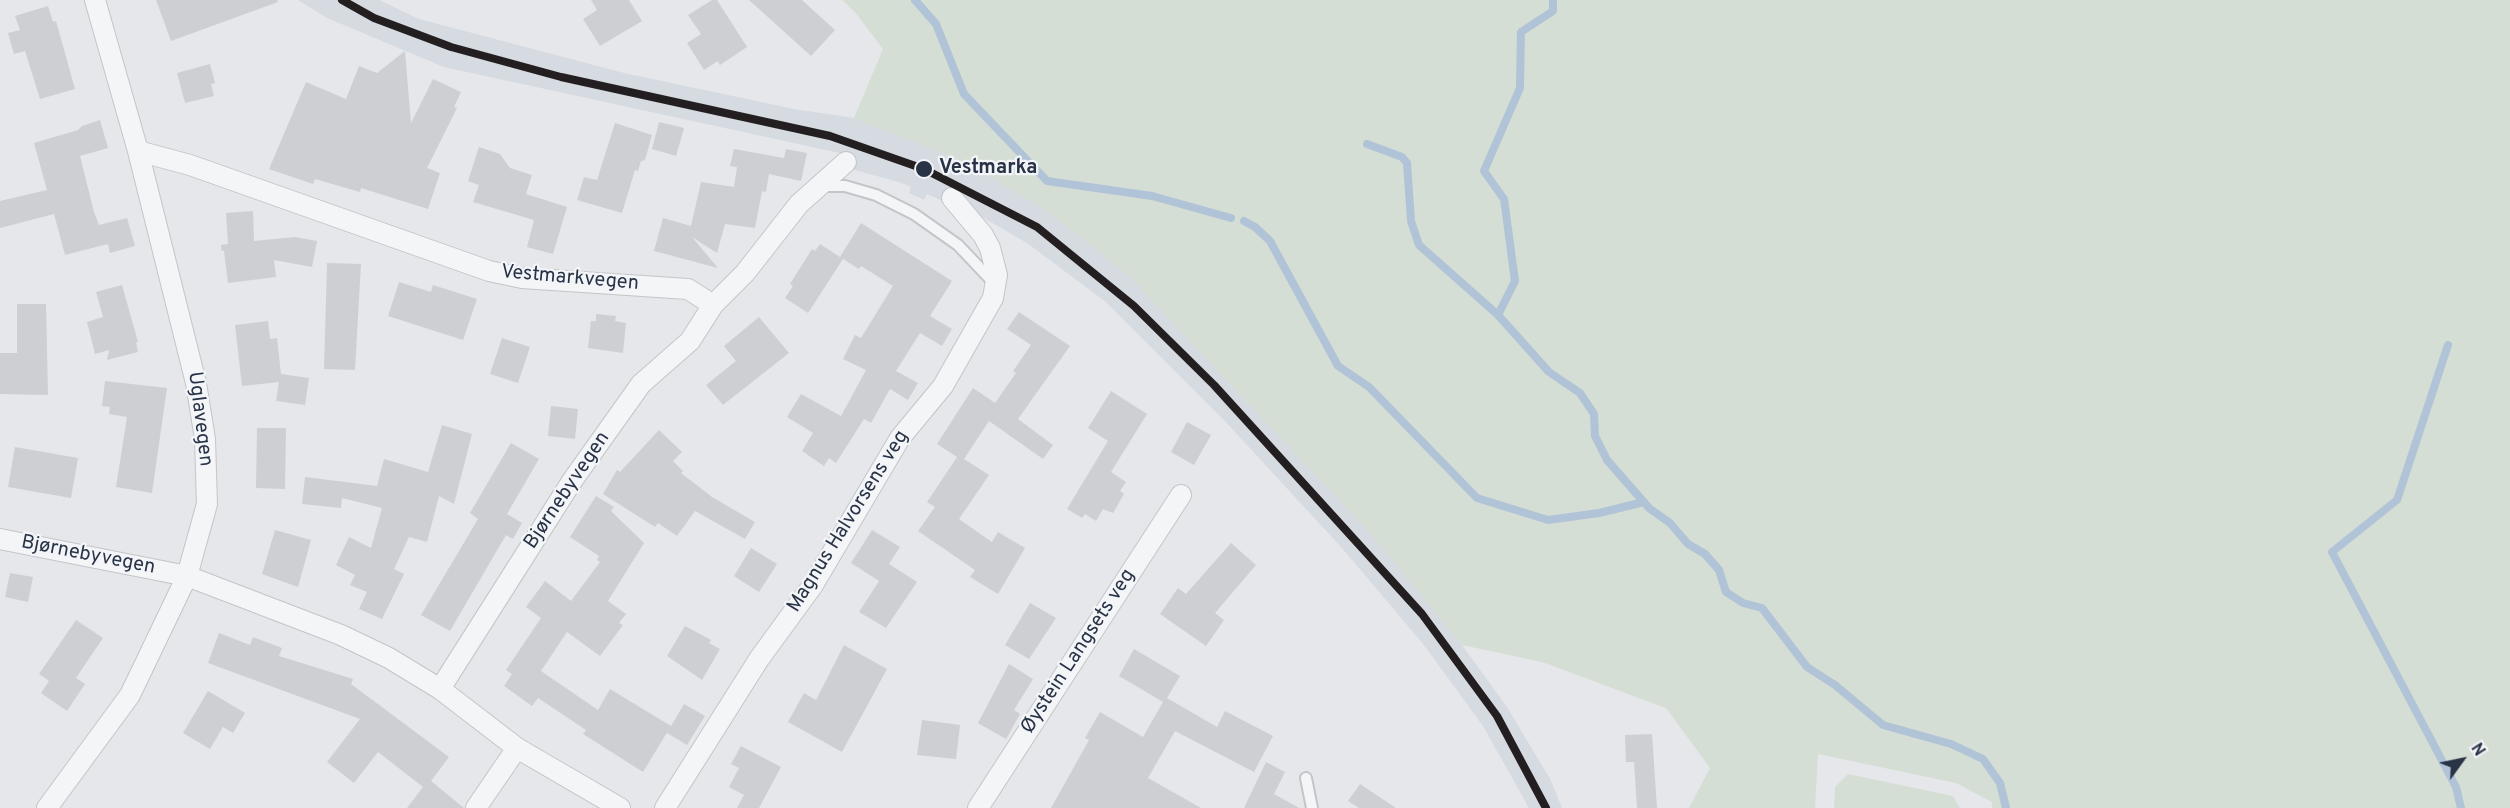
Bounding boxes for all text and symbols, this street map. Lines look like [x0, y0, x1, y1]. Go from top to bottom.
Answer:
place label: Vestmarka [939, 157, 1037, 181]
marker: Vestmarka [914, 159, 934, 179]
street label: Vestmarkvegen [500, 261, 640, 297]
street label: Uglavegen [181, 370, 217, 468]
street label: Magnus Halvorsens veg [783, 426, 915, 618]
street label: Bjørnebyvegen [520, 428, 616, 554]
street label: Bjørnebyvegen [19, 531, 157, 581]
street label: Øystein Langsets veg [1017, 565, 1141, 739]
north arrow [2432, 730, 2492, 790]
text: N [2466, 740, 2489, 760]

